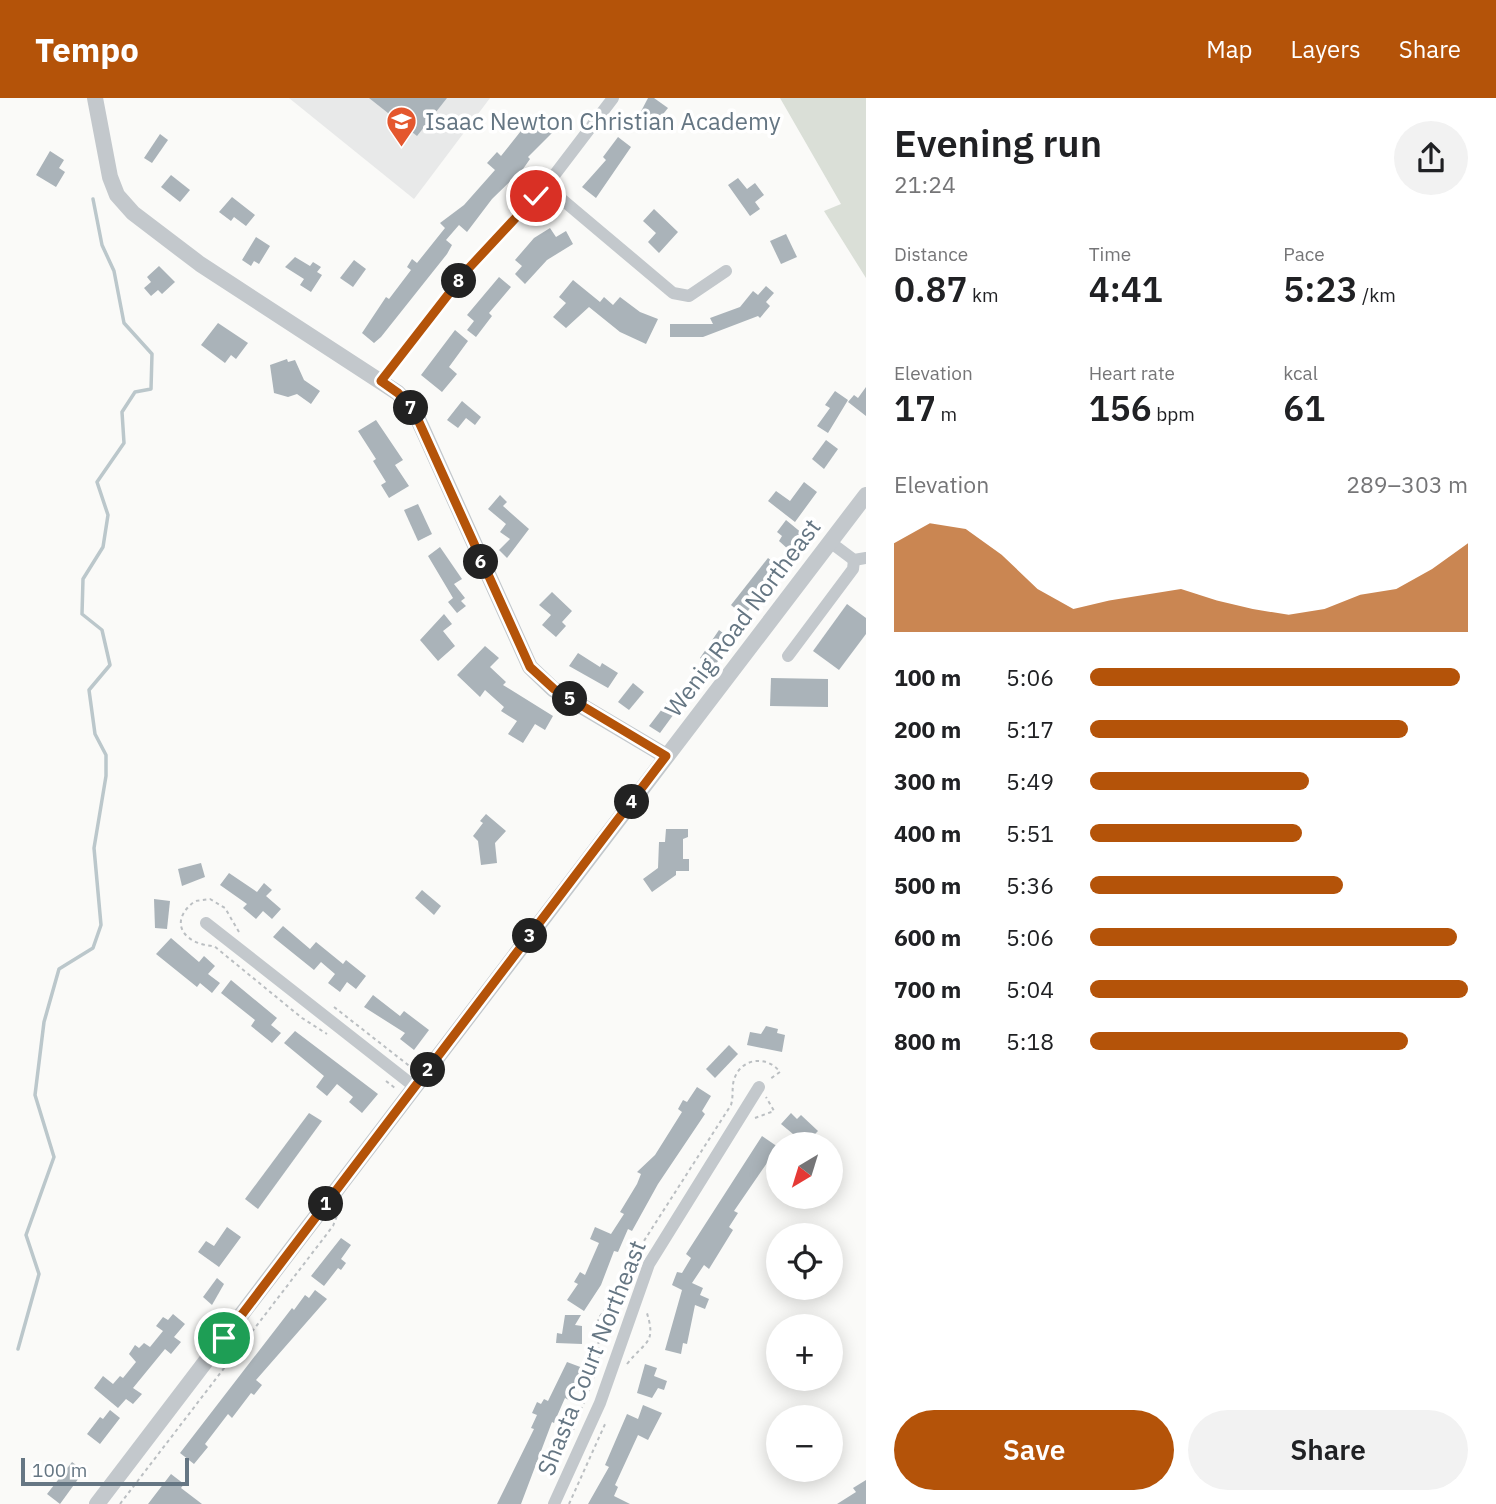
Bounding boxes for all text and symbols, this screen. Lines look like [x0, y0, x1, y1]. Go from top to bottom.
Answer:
text: Tempo [35, 28, 139, 71]
text: Map [1206, 33, 1253, 65]
text: Layers [1291, 33, 1361, 65]
text: Share [1399, 33, 1461, 65]
school or university icon: Isaac Newton Christian Academy [385, 105, 419, 149]
place label: Isaac Newton Christian Academy [425, 105, 781, 137]
text: Evening run [894, 118, 1102, 167]
button: share [1394, 121, 1468, 195]
pin [506, 166, 566, 226]
text: 21:24 [894, 169, 956, 199]
icon: check [517, 177, 555, 215]
text: Distance [894, 242, 968, 266]
text: Time [1089, 242, 1131, 266]
text: Pace [1283, 242, 1325, 266]
pin: 8 [442, 264, 476, 298]
text: 0.87 [894, 266, 967, 312]
text: 4:41 [1089, 266, 1163, 312]
text: 5:23 [1283, 266, 1358, 312]
text: 8 [453, 268, 464, 292]
text: km [967, 283, 999, 307]
text: /km [1358, 283, 1396, 307]
text: Elevation [894, 361, 973, 385]
text: Heart rate [1089, 361, 1175, 385]
text: kcal [1283, 361, 1318, 385]
text: 17 [894, 385, 936, 431]
text: 156 [1089, 385, 1152, 431]
text: 61 [1283, 385, 1325, 431]
pin: 7 [394, 390, 428, 426]
text: 7 [405, 395, 416, 419]
text: m [936, 402, 957, 426]
text: bpm [1152, 402, 1195, 426]
text: Elevation [894, 469, 989, 499]
text: 289–303 m [1346, 469, 1468, 499]
street label: Wenig Road Northeast [657, 512, 827, 723]
pin: 6 [463, 545, 498, 580]
text: 6 [475, 549, 486, 573]
text: 100 m [894, 662, 961, 692]
text: 5:06 [1006, 662, 1054, 692]
pin: 5 [552, 682, 588, 716]
text: 5 [564, 686, 575, 710]
text: 200 m [894, 714, 961, 744]
text: 5:17 [1006, 714, 1054, 744]
text: 300 m [894, 766, 961, 796]
text: 5:49 [1006, 766, 1054, 796]
pin: 4 [614, 784, 650, 820]
text: 4 [626, 789, 637, 813]
text: 400 m [894, 818, 961, 848]
text: 5:51 [1006, 818, 1054, 848]
text: 500 m [894, 870, 961, 900]
text: 5:36 [1006, 870, 1054, 900]
pin: 3 [512, 918, 548, 954]
text: 600 m [894, 922, 961, 952]
text: 5:06 [1006, 922, 1054, 952]
text: 3 [524, 923, 535, 947]
text: 700 m [894, 974, 961, 1004]
text: 5:04 [1006, 974, 1054, 1004]
text: 800 m [894, 1026, 961, 1056]
text: 5:18 [1006, 1026, 1054, 1056]
pin: 2 [410, 1052, 446, 1088]
text: 2 [422, 1057, 433, 1081]
north arrow [766, 1132, 844, 1209]
map controls [766, 1132, 843, 1482]
pin: 1 [308, 1186, 344, 1222]
text: 1 [320, 1191, 331, 1215]
button: locate [766, 1223, 843, 1300]
street label: Shasta Court Northeast [529, 1235, 653, 1480]
pin [194, 1308, 254, 1368]
button: + [766, 1314, 843, 1391]
icon: arrive [205, 1319, 243, 1357]
button: − [766, 1405, 843, 1482]
button: Save [894, 1410, 1174, 1490]
button: Share [1188, 1410, 1468, 1490]
scale bar [21, 1455, 189, 1487]
text: 100 m [32, 1458, 87, 1482]

